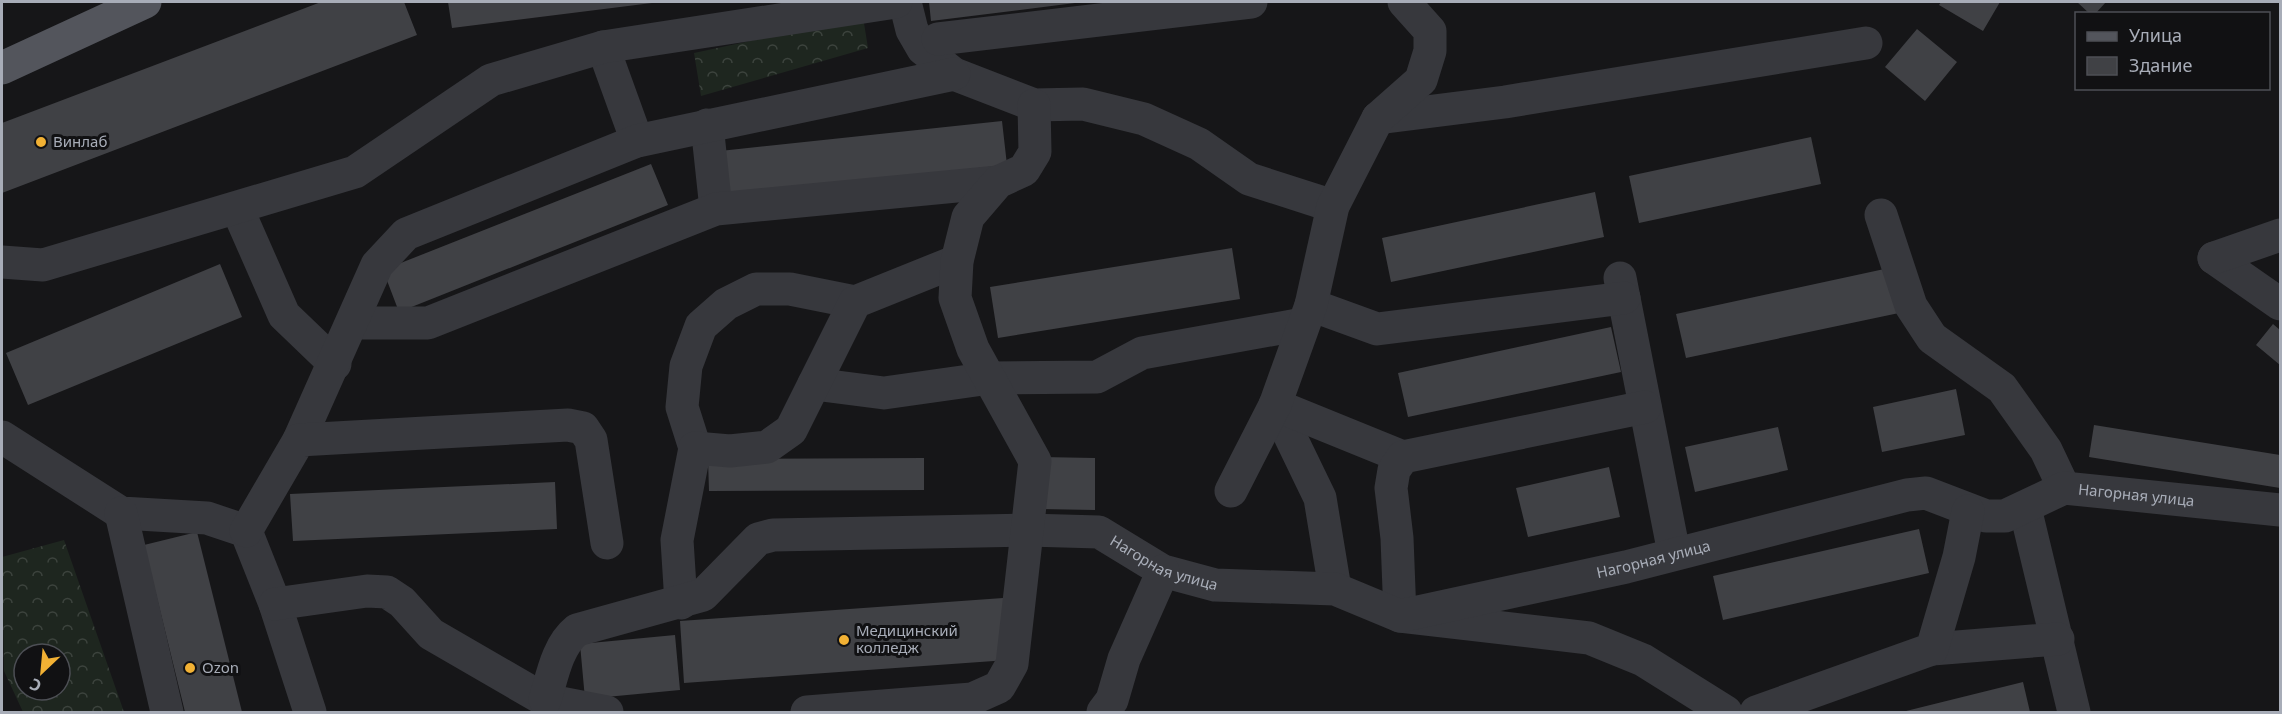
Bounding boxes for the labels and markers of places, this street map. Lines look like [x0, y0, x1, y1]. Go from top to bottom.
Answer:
place label: Винлаб [53, 131, 107, 151]
marker: Винлаб [34, 135, 48, 149]
place label: Медицинский колледж [856, 620, 958, 657]
marker: Медицинский колледж [837, 633, 851, 647]
place label: Ozon [202, 657, 239, 677]
marker: Ozon [183, 661, 197, 675]

